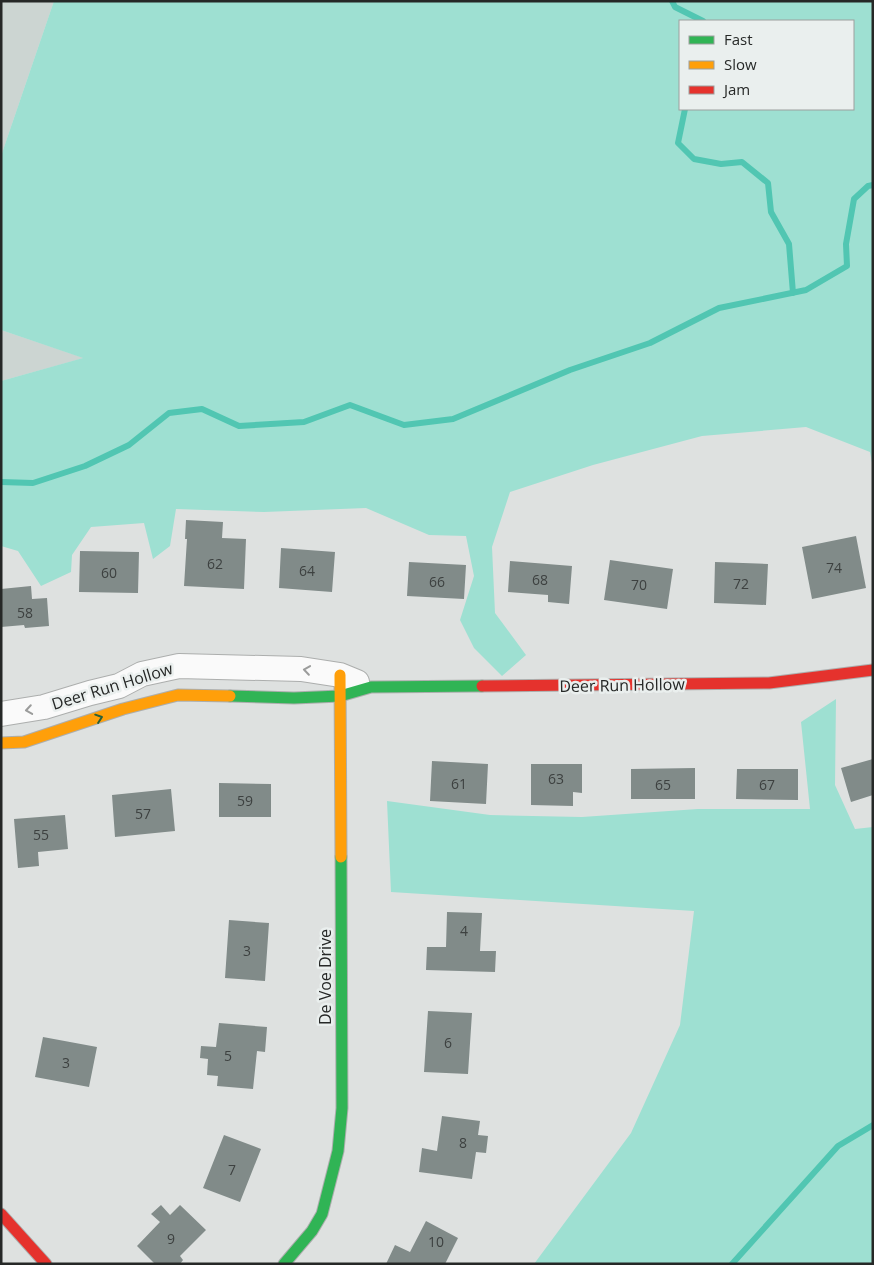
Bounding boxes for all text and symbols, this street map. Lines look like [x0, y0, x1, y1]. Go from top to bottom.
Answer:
legend [679, 20, 854, 110]
text: Fast [724, 29, 753, 49]
text: Slow [724, 54, 757, 74]
text: Jam [722, 79, 750, 99]
house number: 62 [207, 554, 223, 573]
house number: 74 [826, 558, 842, 577]
house number: 64 [299, 561, 315, 580]
house number: 60 [101, 563, 117, 582]
house number: 68 [532, 570, 548, 589]
house number: 66 [429, 572, 445, 591]
house number: 72 [733, 574, 749, 593]
house number: 70 [631, 575, 647, 594]
house number: 58 [17, 603, 33, 622]
street label: Deer Run Hollow [49, 657, 176, 715]
one-way arrow [303, 665, 311, 676]
street label: Deer Run Hollow [559, 673, 686, 697]
one-way arrow [25, 704, 33, 714]
one-way arrow [94, 714, 102, 724]
house number: 63 [548, 769, 564, 788]
house number: 61 [451, 774, 467, 793]
house number: 65 [655, 775, 671, 794]
house number: 67 [759, 775, 775, 794]
house number: 59 [237, 791, 253, 810]
house number: 57 [135, 804, 151, 823]
house number: 55 [33, 825, 49, 844]
house number: 4 [460, 921, 468, 940]
street label: De Voe Drive [314, 929, 336, 1025]
house number: 3 [243, 941, 251, 960]
house number: 6 [444, 1033, 452, 1052]
house number: 5 [224, 1046, 232, 1065]
house number: 3 [62, 1053, 70, 1072]
house number: 8 [459, 1133, 467, 1152]
house number: 7 [228, 1160, 236, 1179]
house number: 9 [167, 1229, 175, 1248]
house number: 10 [428, 1232, 444, 1251]

